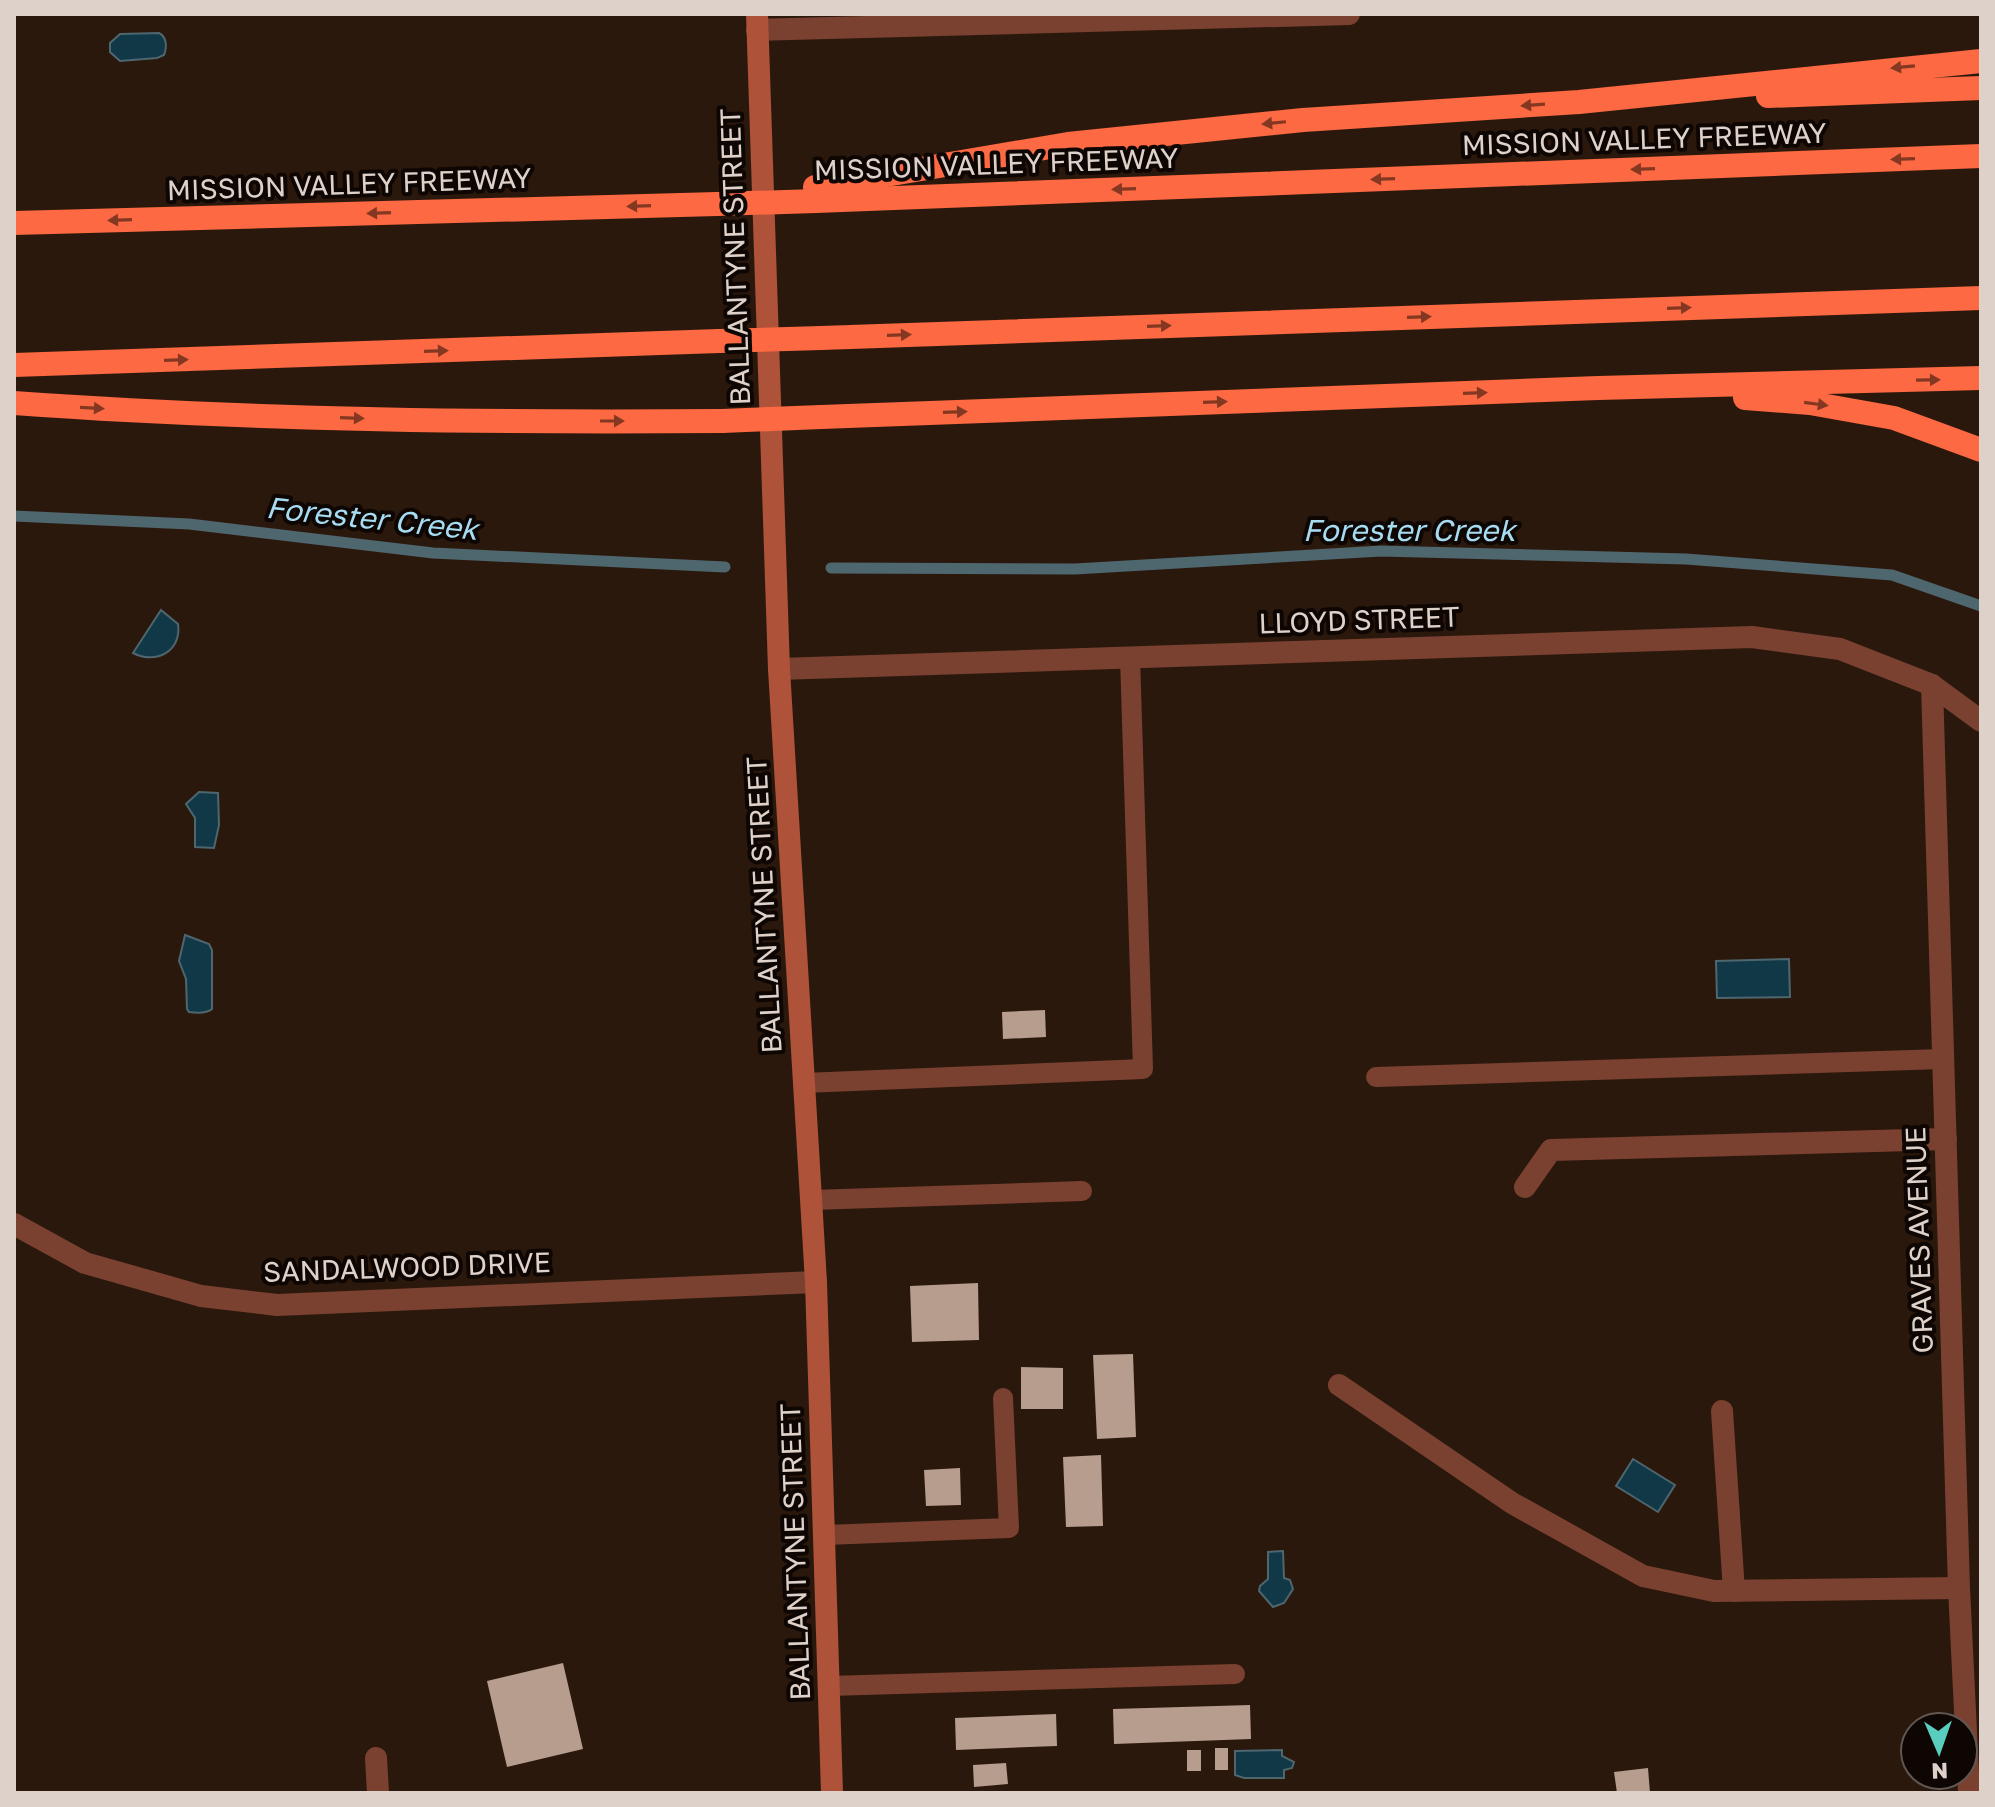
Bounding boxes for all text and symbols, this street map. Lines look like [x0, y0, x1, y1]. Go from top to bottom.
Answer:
one-way arrow [1890, 61, 1915, 74]
one-way arrow [1520, 99, 1545, 112]
street label: BALLANTYNE STREET [713, 108, 756, 406]
one-way arrow [1261, 116, 1286, 129]
street label: MISSION VALLEY FREEWAY [1461, 116, 1827, 161]
street label: MISSION VALLEY FREEWAY [813, 141, 1179, 186]
one-way arrow [1890, 152, 1915, 165]
street label: MISSION VALLEY FREEWAY [166, 161, 532, 206]
one-way arrow [1630, 162, 1655, 175]
one-way arrow [1370, 172, 1395, 185]
one-way arrow [1111, 182, 1136, 195]
one-way arrow [626, 199, 651, 212]
one-way arrow [366, 206, 391, 219]
one-way arrow [107, 214, 132, 226]
one-way arrow [1667, 302, 1692, 315]
one-way arrow [1407, 311, 1432, 324]
one-way arrow [1147, 320, 1172, 333]
one-way arrow [887, 328, 912, 341]
one-way arrow [424, 344, 449, 357]
one-way arrow [164, 353, 189, 366]
one-way arrow [1916, 373, 1941, 386]
one-way arrow [1463, 386, 1488, 399]
one-way arrow [1203, 396, 1228, 409]
one-way arrow [1804, 398, 1829, 411]
one-way arrow [80, 402, 105, 415]
one-way arrow [943, 406, 968, 419]
one-way arrow [340, 411, 365, 424]
one-way arrow [600, 415, 625, 428]
water label: Forester Creek [265, 489, 483, 547]
water label: Forester Creek [1303, 512, 1518, 548]
street label: LLOYD STREET [1258, 600, 1460, 639]
street label: BALLANTYNE STREET [739, 756, 788, 1054]
street label: GRAVES AVENUE [1898, 1126, 1939, 1354]
street label: SANDALWOOD DRIVE [263, 1245, 551, 1288]
street label: BALLANTYNE STREET [773, 1403, 816, 1701]
north arrow [1899, 1711, 1979, 1791]
text: N [1931, 1758, 1949, 1785]

